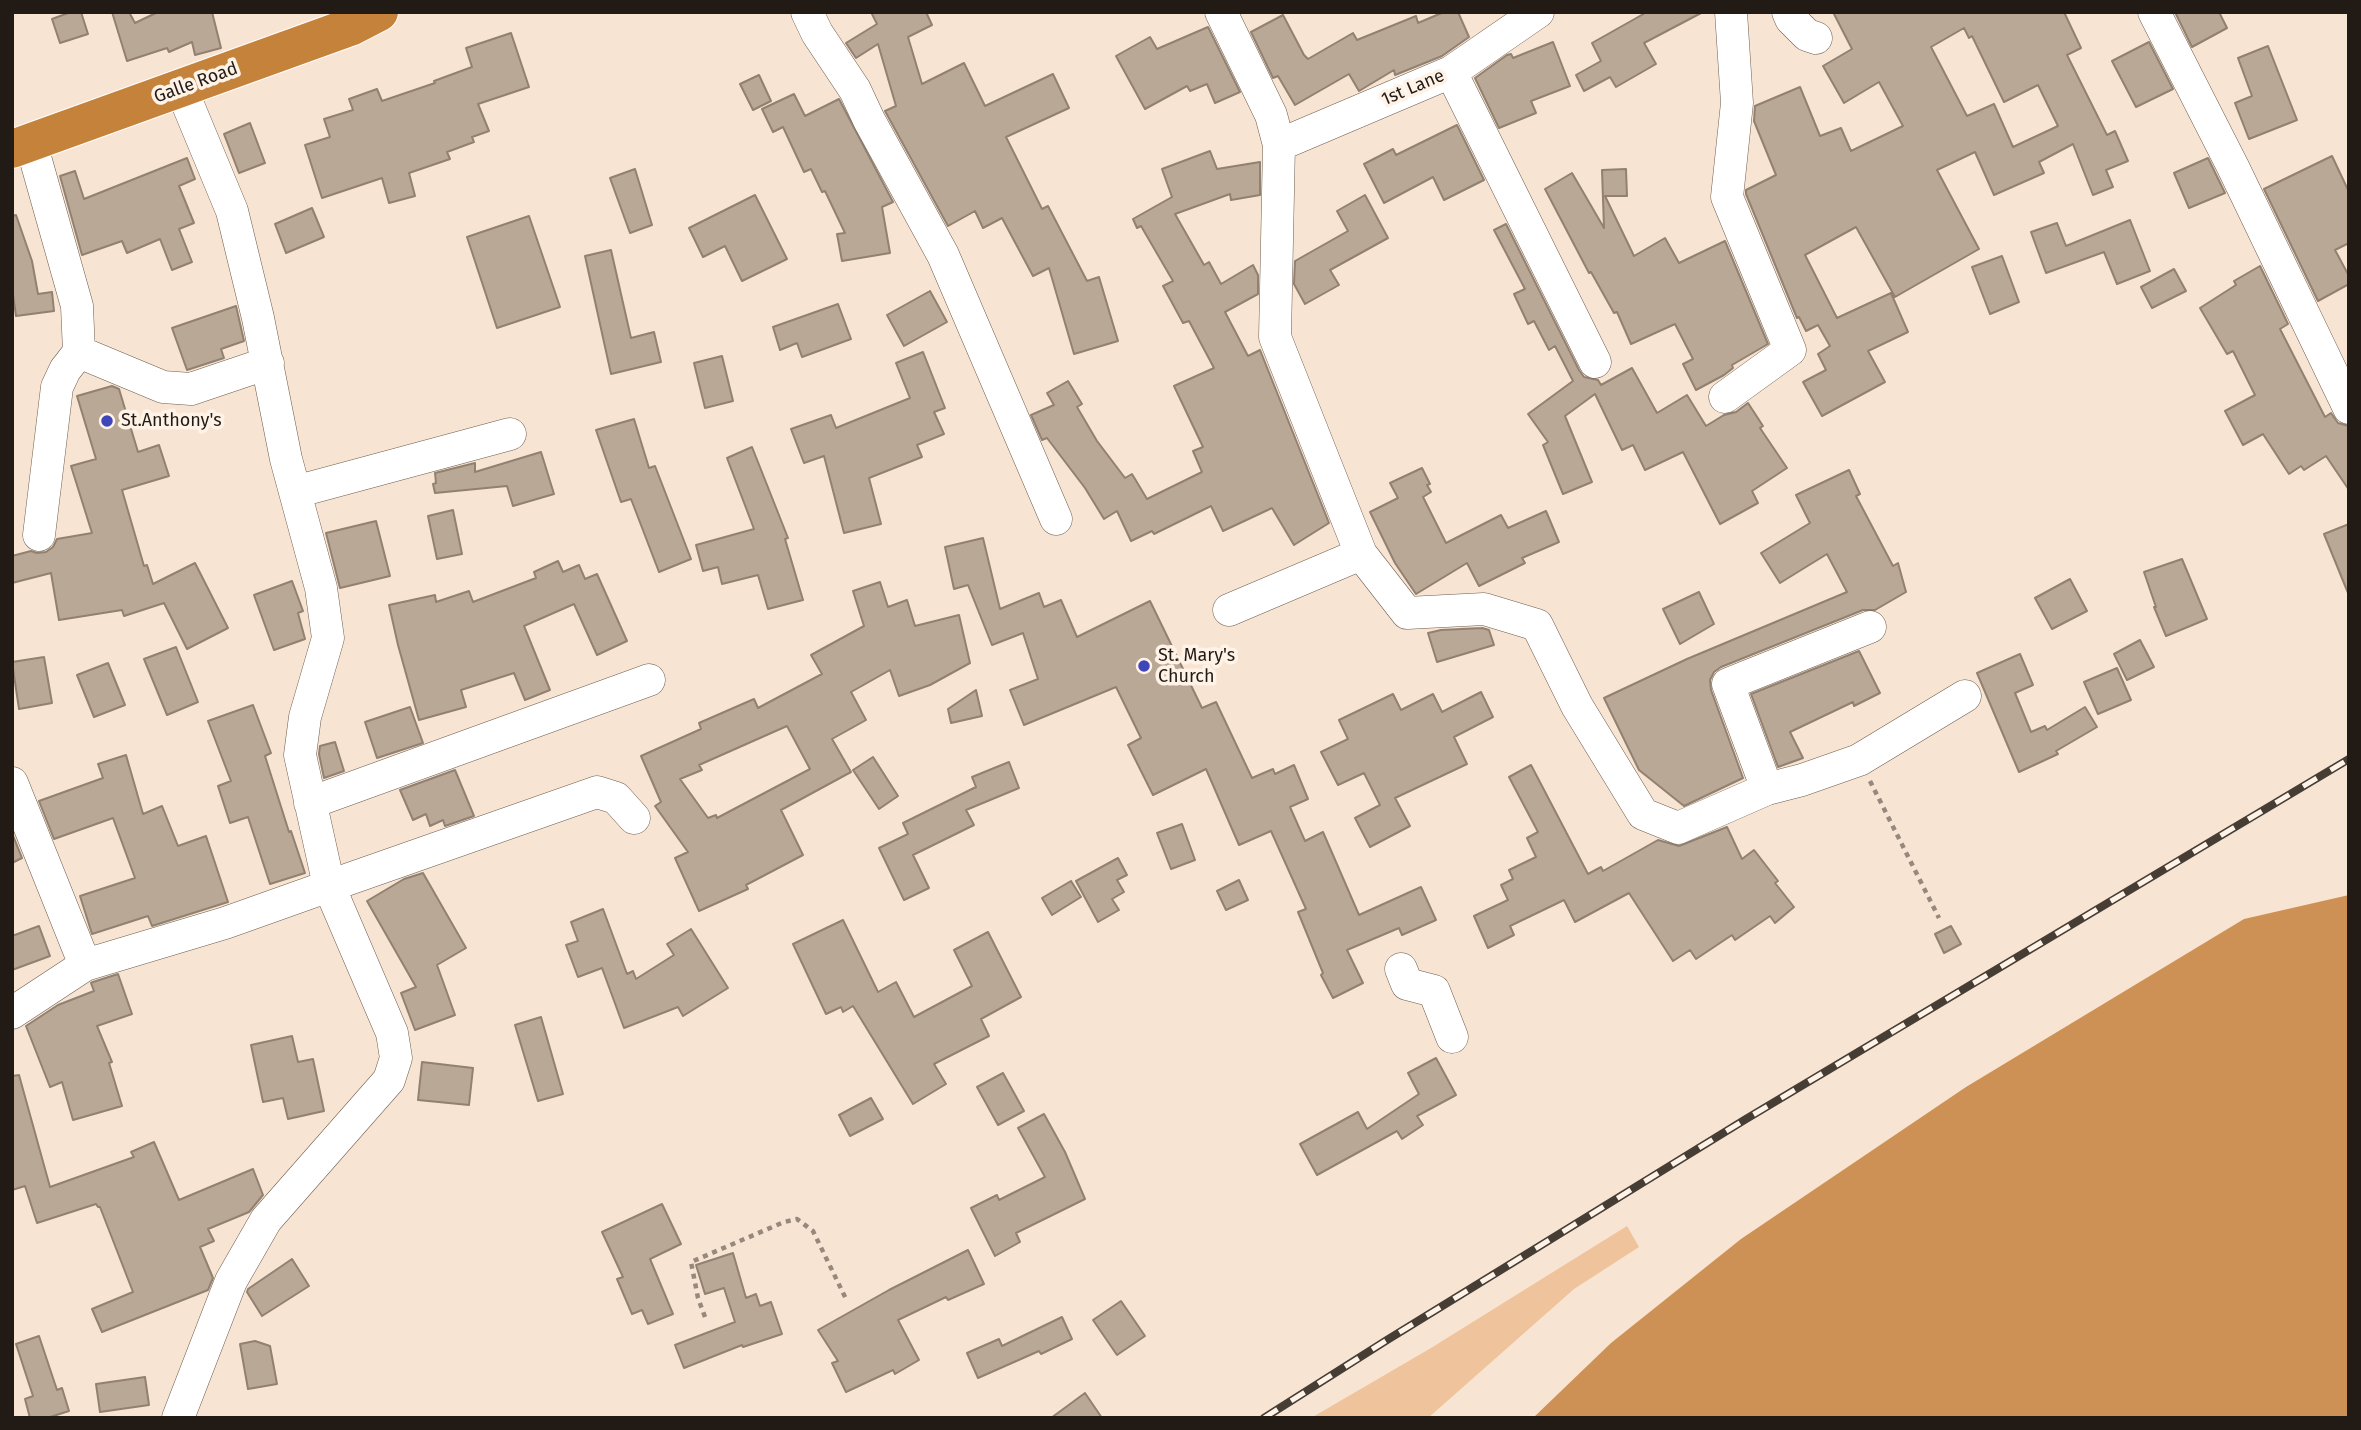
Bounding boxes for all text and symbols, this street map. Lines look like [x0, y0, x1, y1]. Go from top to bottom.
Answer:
street label: Galle Road [151, 58, 241, 108]
street label: 1st Lane [1378, 65, 1448, 111]
place label: St.Anthony's [121, 410, 222, 432]
marker: St.Anthony's [99, 413, 115, 429]
place label: St. Mary's Church [1158, 645, 1235, 688]
marker: St. Mary's Church [1136, 658, 1152, 674]

